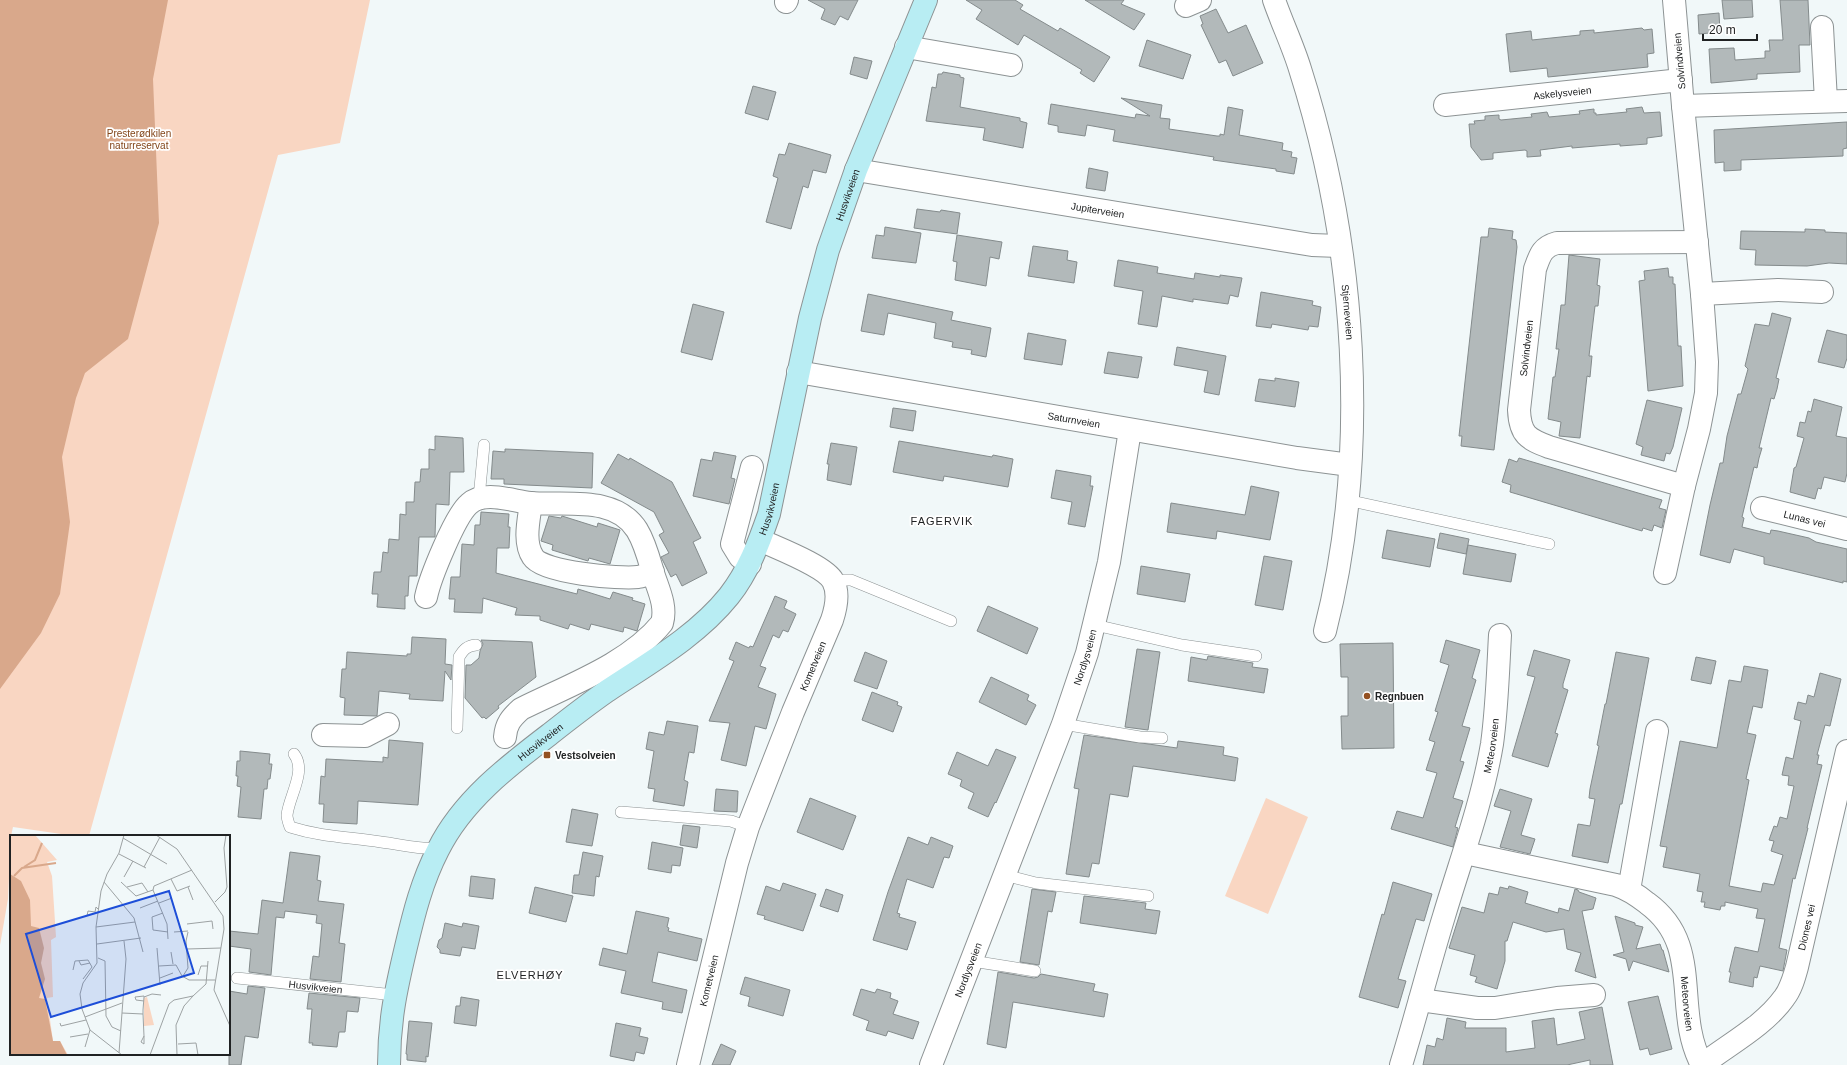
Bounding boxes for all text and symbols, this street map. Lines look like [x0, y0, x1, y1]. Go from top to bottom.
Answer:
scale bar [1703, 16, 1757, 42]
text: 20 m [1709, 23, 1736, 37]
street label: Solvindveien [1672, 32, 1687, 90]
street label: Askelysveien [1533, 85, 1592, 102]
park label: Presterødkilen naturreservat [107, 128, 171, 151]
street label: Husvikveien [834, 168, 862, 222]
street label: Jupiterveien [1070, 200, 1125, 220]
street label: Stjerneveien [1340, 284, 1355, 340]
street label: Solvindveien [1518, 319, 1535, 377]
street label: Saturnveien [1047, 410, 1101, 430]
street label: Husvikveien [757, 482, 781, 537]
street label: Lunas vei [1782, 509, 1827, 530]
district label: FAGERVIK [911, 515, 973, 527]
street label: Nordlysveien [1072, 628, 1099, 687]
street label: Kometveien [798, 640, 828, 693]
marker: Regnbuen [1362, 691, 1372, 701]
place label: Regnbuen [1375, 691, 1424, 702]
street label: Meteorveien [1481, 718, 1501, 774]
street label: Husvikveien [516, 721, 565, 763]
marker: Vestsolveien [542, 750, 552, 760]
place label: Vestsolveien [555, 750, 616, 761]
inset map [10, 835, 230, 1055]
street label: Diones vei [1796, 903, 1817, 951]
street label: Nordlysveien [953, 941, 984, 999]
street label: Kometveien [697, 954, 721, 1008]
district label: ELVERHØY [496, 969, 564, 981]
street label: Meteorveien [1679, 976, 1695, 1032]
street label: Husvikveien [288, 979, 343, 995]

